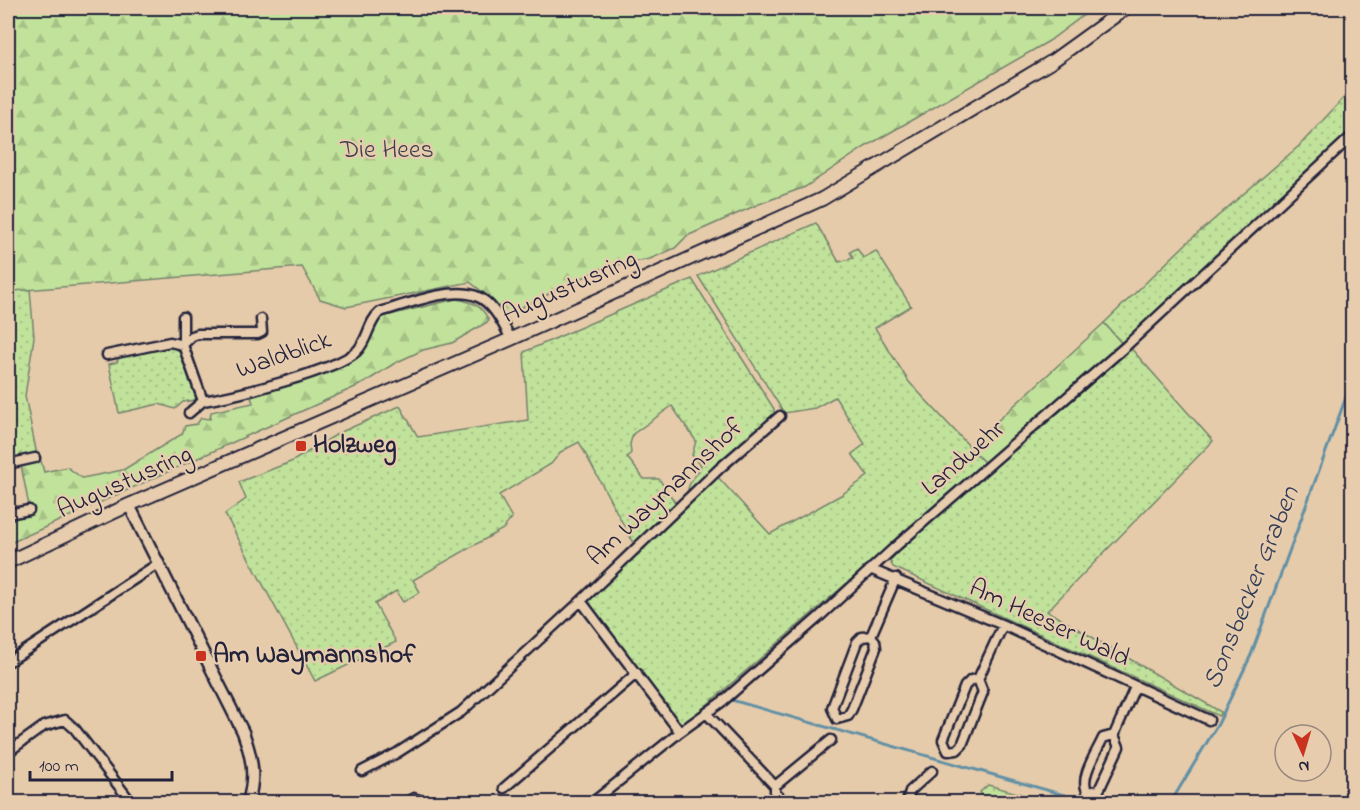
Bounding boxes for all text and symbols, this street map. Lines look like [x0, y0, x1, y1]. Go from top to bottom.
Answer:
park label: Die Hees [339, 132, 434, 170]
street label: Augustusring [496, 241, 644, 335]
street label: Waldblick [231, 322, 337, 390]
street label: Am Waymannshof [579, 409, 754, 576]
street label: Landwehr [914, 411, 1015, 506]
place label: Holzweg [313, 427, 397, 466]
street label: Augustusring [51, 436, 199, 530]
marker: Holzweg [294, 439, 308, 453]
water label: Sonsbecker Graben [1194, 480, 1311, 695]
street label: Am Heeser Wald [962, 570, 1136, 678]
place label: Am Waymannshof [213, 637, 416, 675]
marker: Am Waymannshof [194, 649, 208, 663]
north arrow [1273, 723, 1333, 783]
scale bar [30, 744, 172, 782]
text: 100 m [39, 754, 79, 780]
text: N [1297, 754, 1310, 778]

